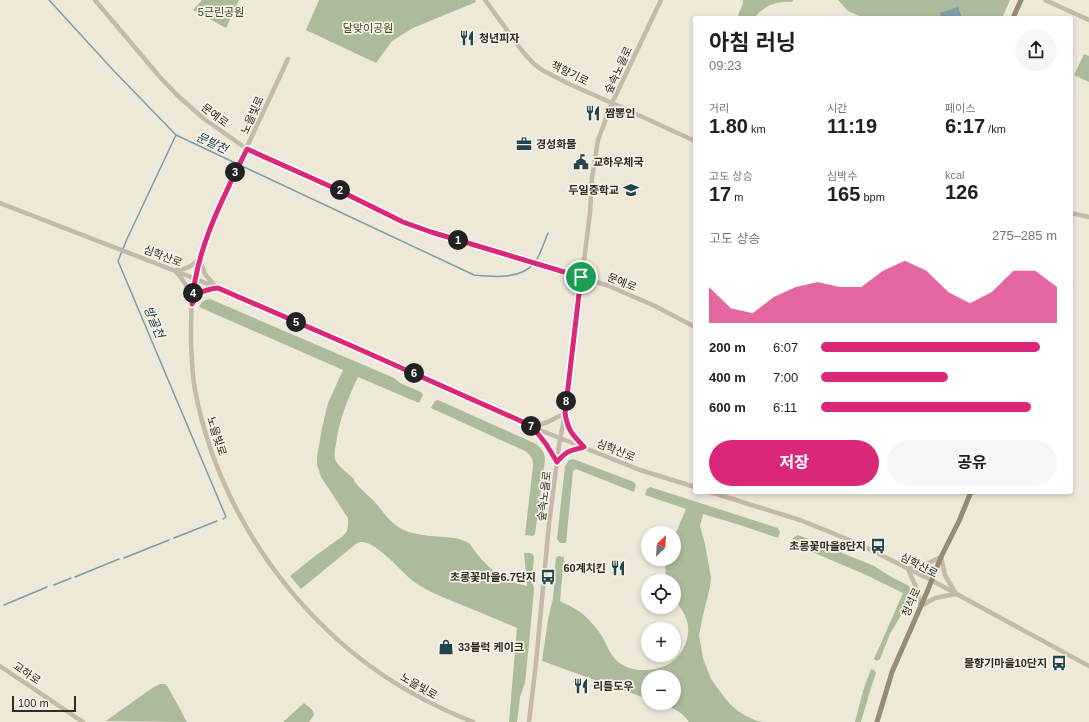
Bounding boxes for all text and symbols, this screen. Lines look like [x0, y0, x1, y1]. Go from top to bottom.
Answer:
park label: 5근린공원 [198, 6, 244, 18]
park label: 달맞이공원 [343, 22, 393, 34]
restaurant icon: 청년피자 [458, 29, 476, 47]
button: share [1015, 29, 1057, 71]
text: 아침 러닝 [709, 30, 796, 55]
place label: 청년피자 [479, 32, 519, 44]
street label: 숲속노을로 [602, 45, 634, 95]
text: 09:23 [709, 58, 742, 73]
street label: 책향기로 [549, 59, 591, 87]
street label: 노을빛로 [238, 94, 266, 136]
street label: 문예로 [199, 101, 231, 129]
text: 거리 [709, 102, 729, 114]
text: 시간 [827, 102, 847, 114]
text: 페이스 [945, 102, 975, 114]
restaurant icon: 짬뽕인 [584, 104, 602, 122]
place label: 짬뽕인 [605, 107, 635, 119]
text: 1.80 [709, 115, 748, 137]
text: 11:19 [827, 115, 877, 137]
text: 6:17 [945, 115, 985, 137]
text: km [748, 123, 766, 135]
text: /km [985, 123, 1006, 135]
water label: 문발천 [194, 130, 232, 157]
office icon: 경성화물 [515, 135, 533, 153]
place label: 경성화물 [536, 138, 576, 150]
public building icon: 교하우체국 [572, 153, 590, 171]
place label: 교하우체국 [593, 156, 644, 168]
pin: 3 [225, 162, 245, 182]
text: 3 [232, 166, 238, 178]
text: kcal [945, 169, 965, 181]
text: 고도 상승 [709, 170, 753, 182]
text: 심박수 [827, 170, 857, 182]
pin: 2 [330, 180, 350, 200]
school or university icon: 두일중학교 [622, 181, 640, 199]
text: 126 [945, 181, 978, 203]
text: 17 [709, 183, 731, 205]
text: 165 [827, 183, 860, 205]
text: 2 [337, 184, 343, 196]
place label: 두일중학교 [568, 184, 619, 196]
text: m [731, 191, 743, 203]
text: bpm [860, 191, 885, 203]
text: 275–285 m [992, 228, 1057, 243]
pin: 1 [448, 230, 468, 250]
text: 고도 상승 [709, 231, 760, 246]
text: 1 [455, 234, 461, 246]
street label: 심학산로 [142, 243, 184, 269]
pin [564, 260, 598, 294]
icon: arrive [570, 266, 592, 288]
street label: 문예로 [606, 271, 638, 293]
pin: 4 [183, 283, 203, 303]
text: 4 [190, 287, 196, 299]
water label: 방골천 [141, 304, 168, 342]
pin: 5 [286, 312, 306, 332]
text: 5 [293, 316, 299, 328]
text: 200 m [709, 340, 746, 355]
text: 6:07 [773, 340, 798, 355]
pin: 6 [404, 363, 424, 383]
text: 6 [411, 367, 417, 379]
text: 400 m [709, 370, 746, 385]
text: 7:00 [773, 370, 798, 385]
pin: 8 [556, 391, 576, 411]
text: 8 [563, 395, 569, 407]
text: 600 m [709, 400, 746, 415]
text: 6:11 [773, 400, 797, 415]
street label: 노을빛로 [205, 415, 229, 457]
pin: 7 [521, 416, 541, 436]
text: 7 [528, 420, 534, 432]
street label: 심학산로 [595, 437, 637, 463]
button: 저장 [709, 440, 879, 486]
button: 공유 [887, 440, 1057, 486]
street label: 숲속노을로 [535, 470, 553, 522]
north arrow [641, 526, 681, 566]
map controls [641, 526, 681, 710]
bus stop icon: 초롱꽃마을8단지 [869, 537, 887, 555]
place label: 초롱꽃마을8단지 [789, 540, 866, 552]
street label: 심학산로 [898, 550, 940, 580]
restaurant icon: 60계치킨 [609, 559, 627, 577]
place label: 60계치킨 [563, 562, 606, 574]
bus stop icon: 초롱꽃마을6.7단지 [539, 568, 557, 586]
place label: 초롱꽃마을6.7단지 [450, 571, 536, 583]
button: locate [641, 574, 681, 614]
street label: 청석로 [899, 586, 923, 618]
button: + [641, 622, 681, 662]
shop icon: 33블럭 케이크 [437, 638, 455, 656]
place label: 33블럭 케이크 [458, 641, 524, 653]
bus stop icon: 물향기마을10단지 [1050, 654, 1068, 672]
place label: 물향기마을10단지 [964, 657, 1047, 669]
street label: 교하로 [11, 660, 43, 686]
button: − [641, 670, 681, 710]
street label: 노을빛로 [398, 671, 440, 701]
restaurant icon: 리틀도우 [572, 677, 590, 695]
place label: 리틀도우 [593, 680, 633, 692]
scale bar [12, 694, 76, 713]
text: 100 m [18, 697, 49, 709]

